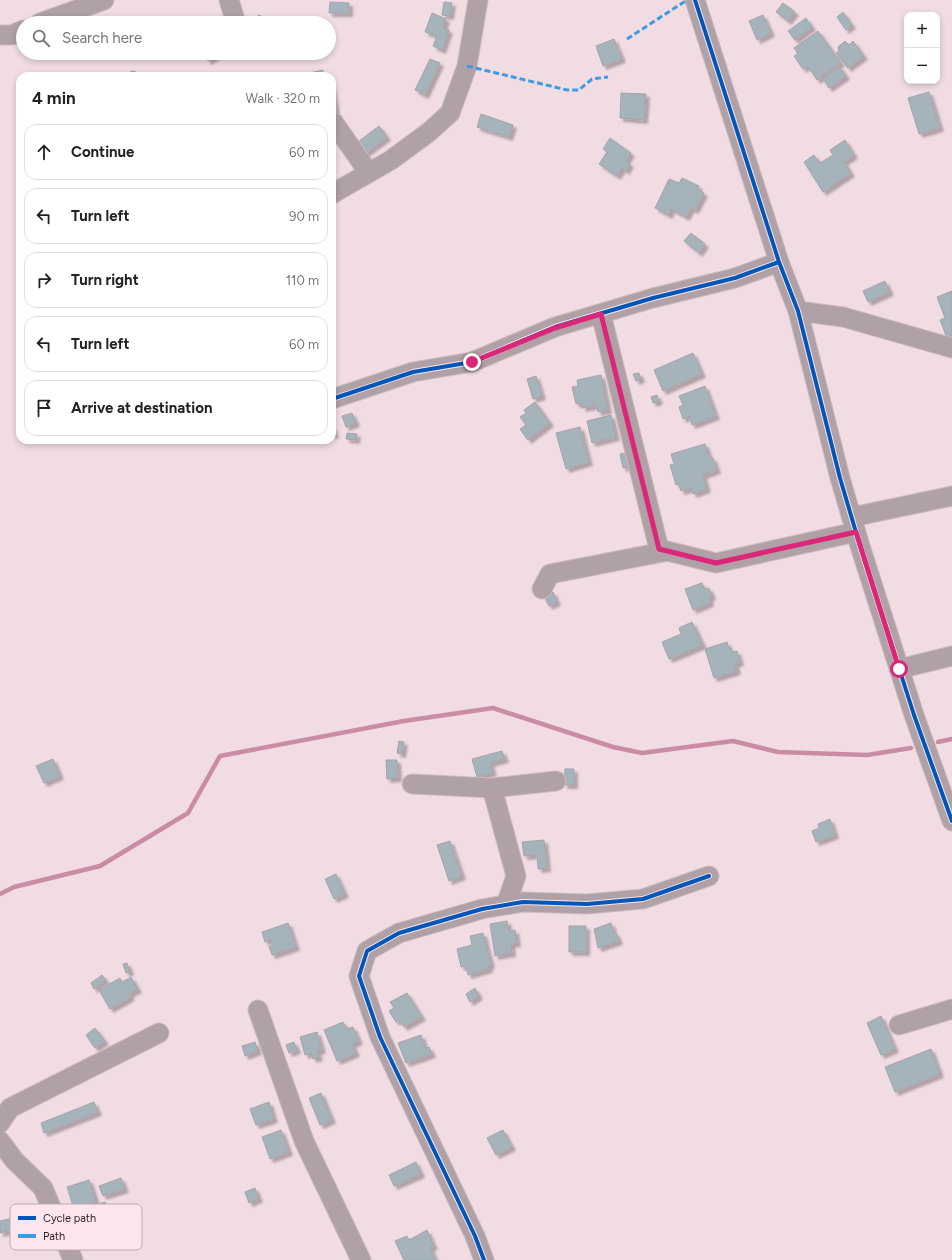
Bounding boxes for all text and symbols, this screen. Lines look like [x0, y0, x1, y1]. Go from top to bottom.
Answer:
map controls [904, 12, 940, 84]
button: + [904, 12, 940, 48]
search box [16, 16, 336, 60]
icon: search [30, 27, 52, 49]
text: Search here [62, 29, 142, 47]
button: − [904, 48, 940, 84]
text: 4 min [32, 88, 76, 108]
text: Walk · 320 m [246, 91, 320, 106]
icon: ahead [33, 141, 55, 163]
text: Continue [71, 143, 134, 161]
text: 60 m [289, 145, 319, 160]
icon: left [33, 205, 55, 227]
text: Turn left [71, 207, 129, 225]
text: 90 m [289, 209, 319, 224]
icon: right [33, 269, 55, 291]
text: Turn right [71, 271, 139, 289]
text: 110 m [286, 273, 319, 288]
icon: left [33, 333, 55, 355]
text: Turn left [71, 335, 129, 353]
text: 60 m [289, 337, 319, 352]
route end [463, 353, 481, 371]
icon: arrive [33, 397, 55, 419]
text: Arrive at destination [71, 399, 212, 417]
route start [890, 660, 908, 678]
legend [10, 1204, 142, 1250]
text: Cycle path [43, 1212, 96, 1225]
text: Path [43, 1230, 65, 1243]

